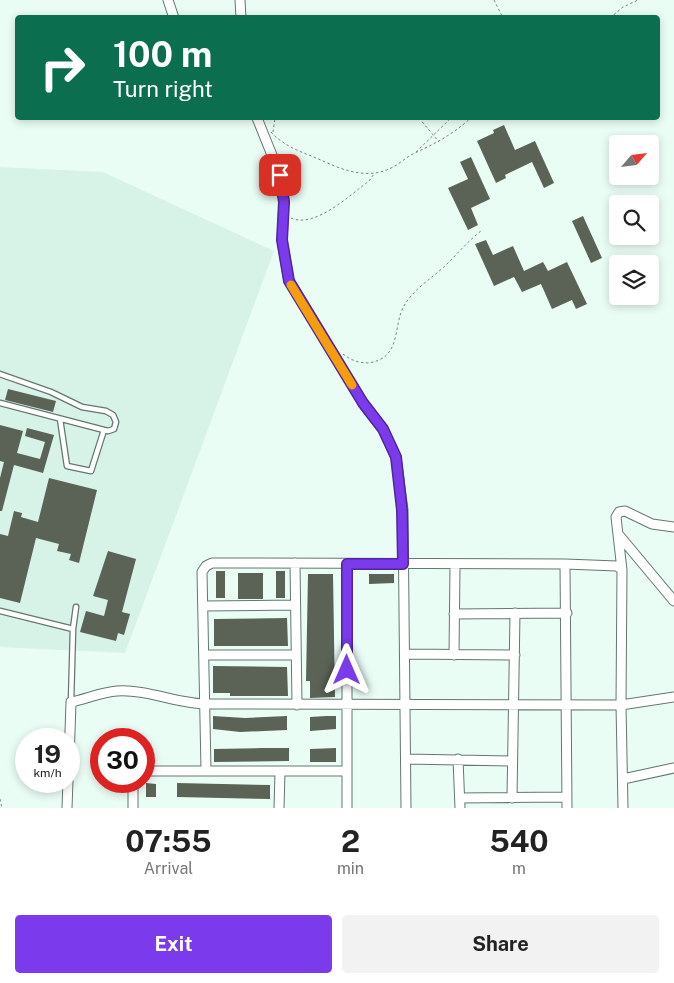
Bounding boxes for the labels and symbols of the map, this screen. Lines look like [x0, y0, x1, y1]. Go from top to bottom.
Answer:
north arrow [609, 135, 659, 185]
pin [259, 154, 301, 196]
position arrow [320, 643, 372, 695]
speed limit sign: 30 [90, 728, 155, 793]

